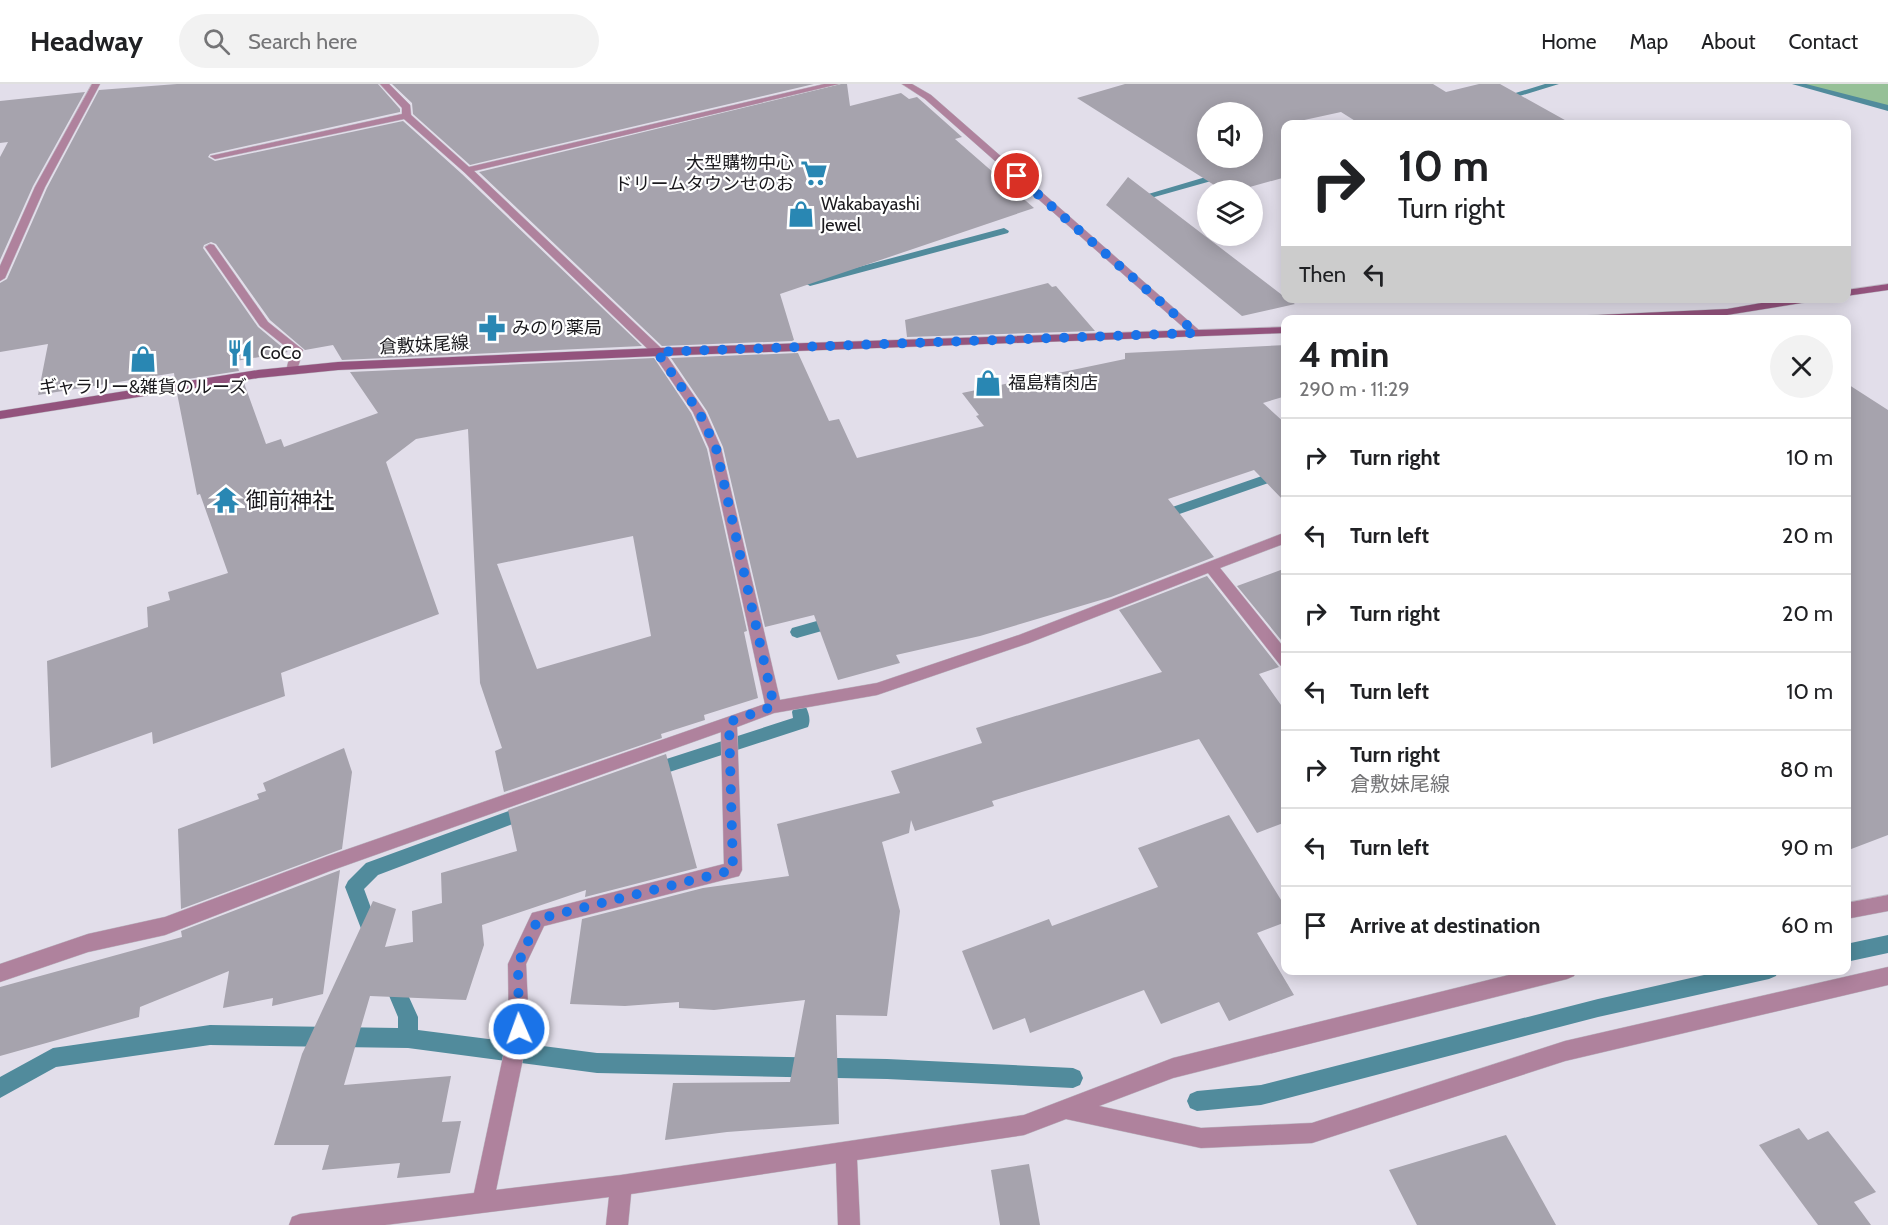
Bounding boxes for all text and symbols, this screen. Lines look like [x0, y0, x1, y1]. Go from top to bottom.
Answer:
search box [179, 14, 599, 68]
text: Headway [30, 24, 143, 58]
icon: search [200, 25, 233, 58]
text: Search here [248, 28, 357, 55]
text: Home [1541, 29, 1597, 54]
text: Map [1630, 29, 1668, 54]
text: About [1701, 29, 1755, 54]
text: Contact [1788, 29, 1858, 54]
map controls [1197, 102, 1263, 246]
button: sound [1197, 102, 1263, 168]
text: 10 m [1398, 140, 1489, 192]
icon: right [1299, 144, 1377, 222]
pin [991, 150, 1042, 201]
place label: 大型購物中心 ドリームタウンせのお [615, 152, 794, 195]
supermarket icon: 大型購物中心 ドリームタウンせのお [799, 158, 829, 188]
icon: arrive [1000, 159, 1033, 192]
button: layers [1197, 180, 1263, 246]
text: Turn right [1398, 192, 1505, 225]
place label: Wakabayashi Jewel [820, 193, 919, 236]
shop icon: Wakabayashi Jewel [786, 199, 816, 229]
icon: left [1358, 258, 1391, 291]
text: Then [1299, 261, 1346, 288]
pharmacy icon: みのり薬局 [477, 313, 507, 343]
place label: みのり薬局 [512, 317, 602, 339]
street label: 倉敷妹尾線 [378, 332, 470, 358]
text: 4 min [1299, 332, 1389, 376]
button: close [1770, 335, 1833, 398]
restaurant icon: CoCo [225, 338, 255, 368]
place label: CoCo [260, 342, 301, 364]
shop icon: ギャラリー&雑貨のルーズ [128, 344, 158, 374]
shop icon: 福島精肉店 [973, 368, 1003, 398]
place label: 福島精肉店 [1008, 372, 1098, 394]
place label: ギャラリー&雑貨のルーズ [39, 376, 247, 398]
text: 290 m · 11:29 [1299, 377, 1410, 401]
icon: right [1299, 441, 1332, 474]
text: Turn right [1350, 444, 1440, 471]
text: 10 m [1786, 444, 1833, 471]
temple icon: 御前神社 [211, 485, 241, 515]
place label: 御前神社 [246, 487, 334, 514]
icon: left [1299, 519, 1332, 552]
text: Turn left [1350, 522, 1429, 549]
text: 20 m [1782, 522, 1833, 549]
icon: right [1299, 597, 1332, 630]
text: Turn right [1350, 600, 1440, 627]
text: 20 m [1782, 600, 1833, 627]
icon: left [1299, 675, 1332, 708]
text: Turn left [1350, 678, 1429, 705]
text: 10 m [1786, 678, 1833, 705]
text: Turn right [1350, 741, 1440, 768]
icon: right [1299, 753, 1332, 786]
text: 80 m [1780, 756, 1833, 783]
text: 倉敷妹尾線 [1350, 772, 1450, 796]
icon: left [1299, 831, 1332, 864]
text: Turn left [1350, 834, 1429, 861]
text: 90 m [1781, 834, 1833, 861]
icon: arrive [1299, 909, 1332, 942]
text: Arrive at destination [1350, 912, 1540, 939]
text: 60 m [1781, 912, 1833, 939]
position arrow [487, 997, 551, 1061]

